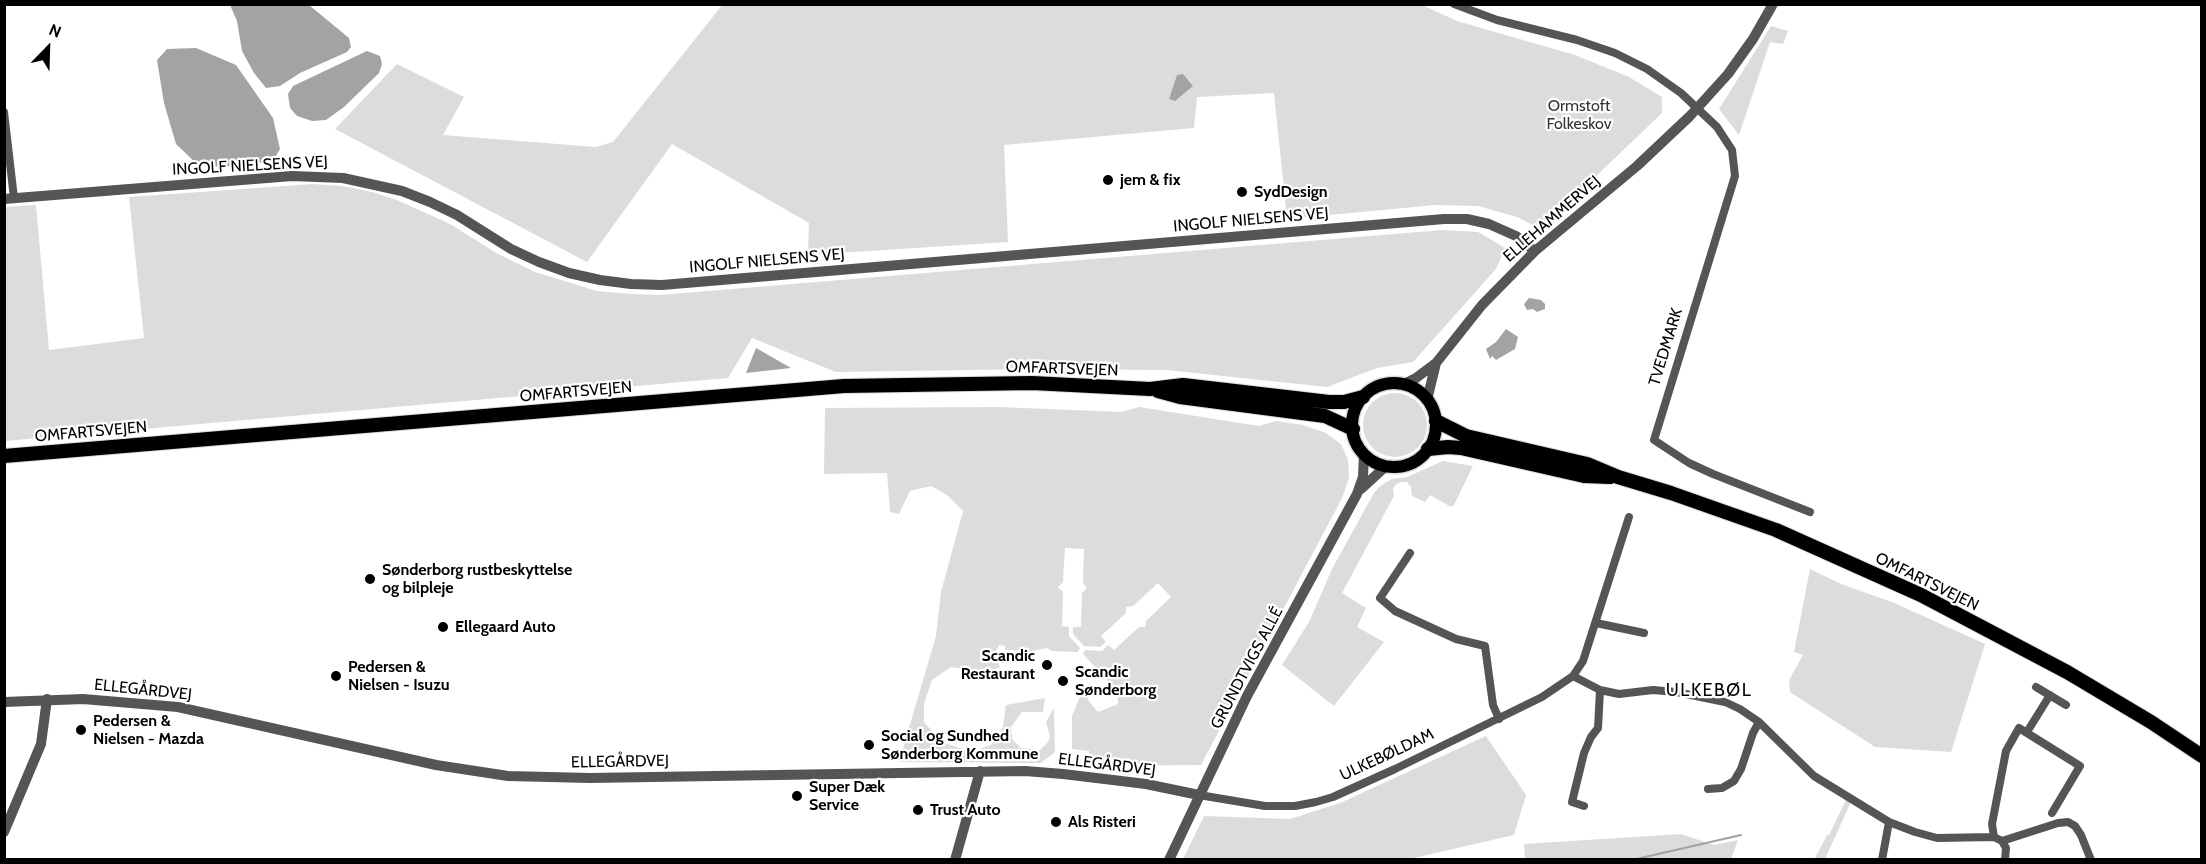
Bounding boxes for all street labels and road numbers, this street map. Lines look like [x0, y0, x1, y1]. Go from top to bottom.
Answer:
street label: INGOLF NIELSENS VEJ [172, 152, 328, 180]
street label: ELLEHAMMERVEJ [1500, 172, 1604, 266]
street label: INGOLF NIELSENS VEJ [1173, 204, 1329, 236]
street label: INGOLF NIELSENS VEJ [689, 245, 845, 277]
street label: TVEDMARK [1645, 306, 1687, 388]
street label: OMFARTSVEJEN [1005, 357, 1119, 381]
street label: OMFARTSVEJEN [519, 378, 633, 406]
street label: OMFARTSVEJEN [34, 418, 148, 446]
street label: OMFARTSVEJEN [1872, 549, 1982, 615]
street label: GRUNDTVIGS ALLÉ [1207, 604, 1287, 732]
street label: ELLEGÅRDVEJ [93, 675, 193, 705]
street label: ULKEBØLDAM [1337, 725, 1437, 785]
street label: ELLEGÅRDVEJ [1057, 750, 1157, 780]
street label: ELLEGÅRDVEJ [571, 752, 669, 772]

